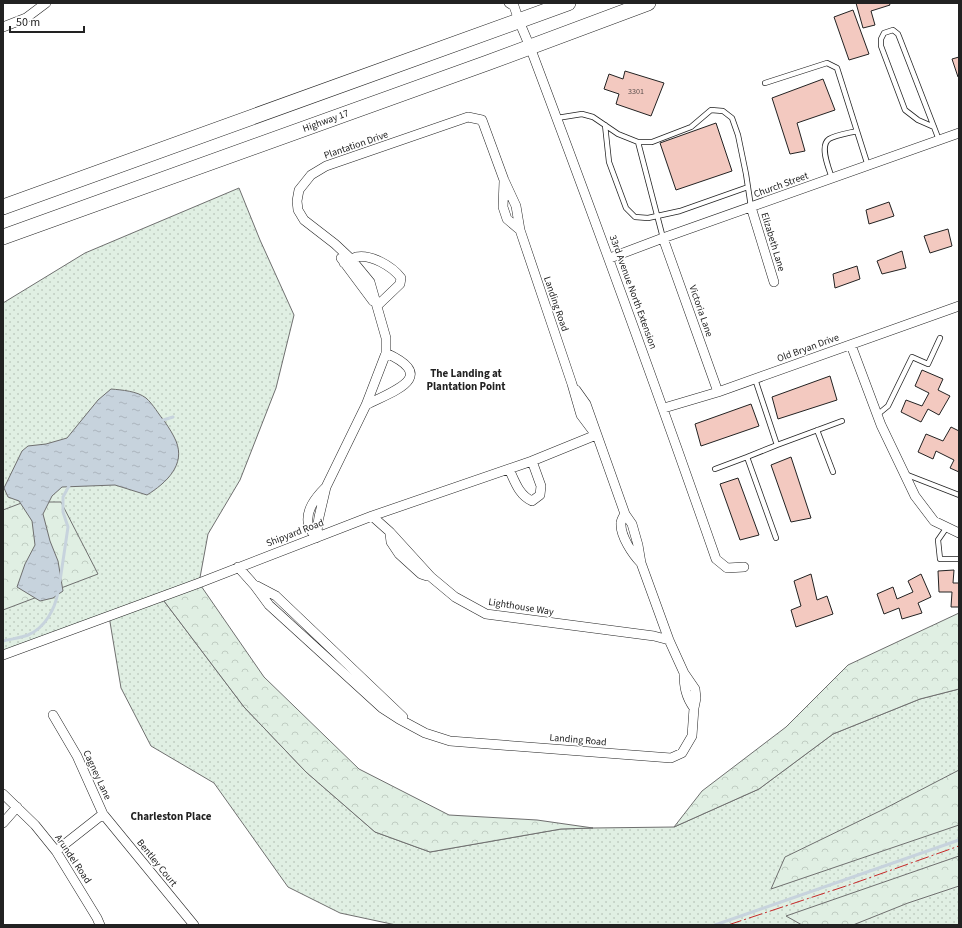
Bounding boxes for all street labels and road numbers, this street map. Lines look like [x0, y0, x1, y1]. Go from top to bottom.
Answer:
street label: Highway 17 [301, 106, 351, 136]
street label: Plantation Drive [322, 127, 390, 163]
street label: Church Street [752, 168, 811, 201]
street label: Elizabeth Lane [757, 211, 789, 273]
street label: 33rd Avenue North Extension [606, 233, 660, 351]
street label: Landing Road [540, 275, 572, 333]
street label: Victoria Lane [686, 283, 716, 339]
street label: Old Bryan Drive [775, 330, 841, 366]
street label: Shipyard Road [264, 516, 326, 550]
street label: Lighthouse Way [487, 595, 555, 619]
street label: Landing Road [549, 731, 607, 749]
street label: Cagney Lane [79, 748, 115, 802]
street label: Arundel Road [51, 832, 95, 886]
street label: Bentley Court [134, 836, 181, 890]

